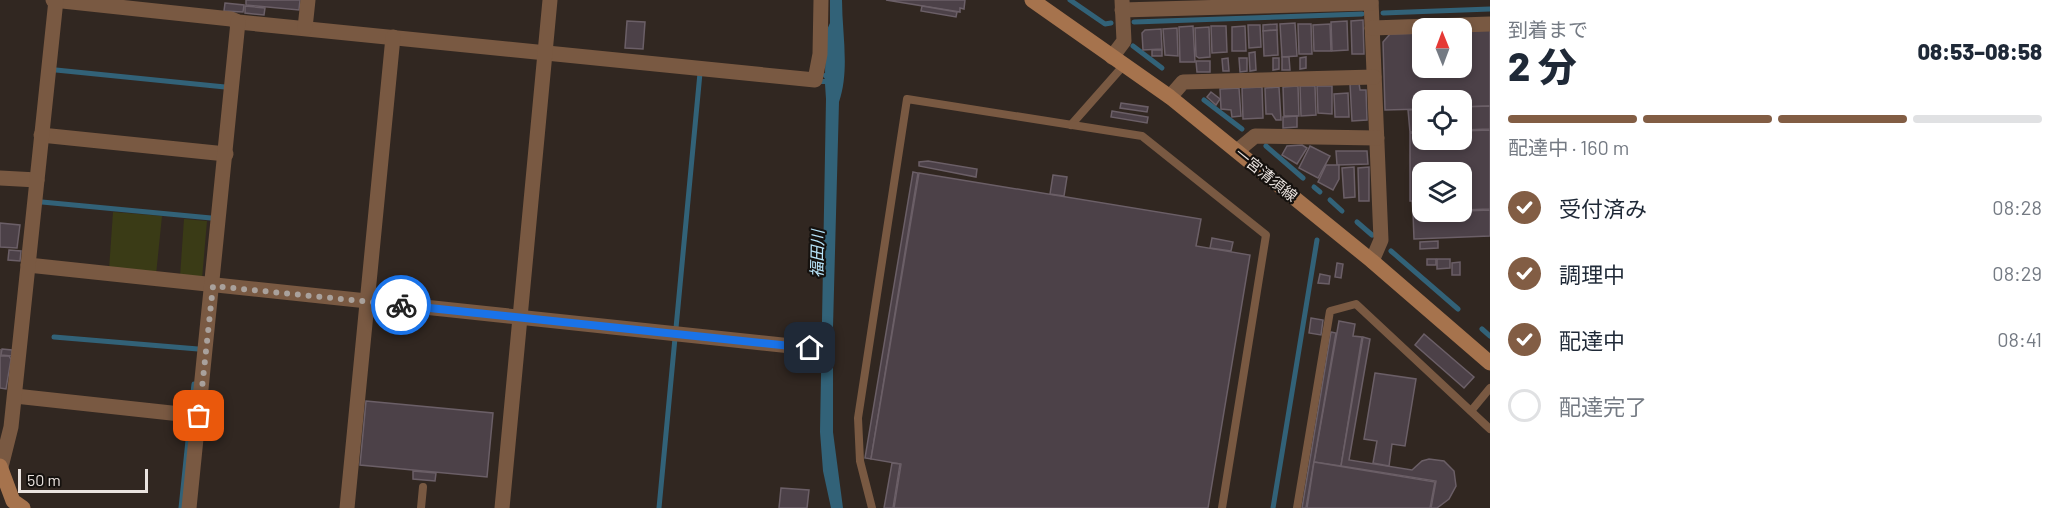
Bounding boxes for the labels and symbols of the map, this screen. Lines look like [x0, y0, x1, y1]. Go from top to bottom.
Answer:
north arrow [1412, 18, 1472, 78]
street label: 一宮清須線 [1232, 144, 1301, 205]
water label: 福田川 [807, 228, 826, 278]
courier [371, 275, 431, 335]
pin [784, 322, 835, 373]
pin [173, 390, 224, 441]
scale bar [18, 466, 148, 494]

